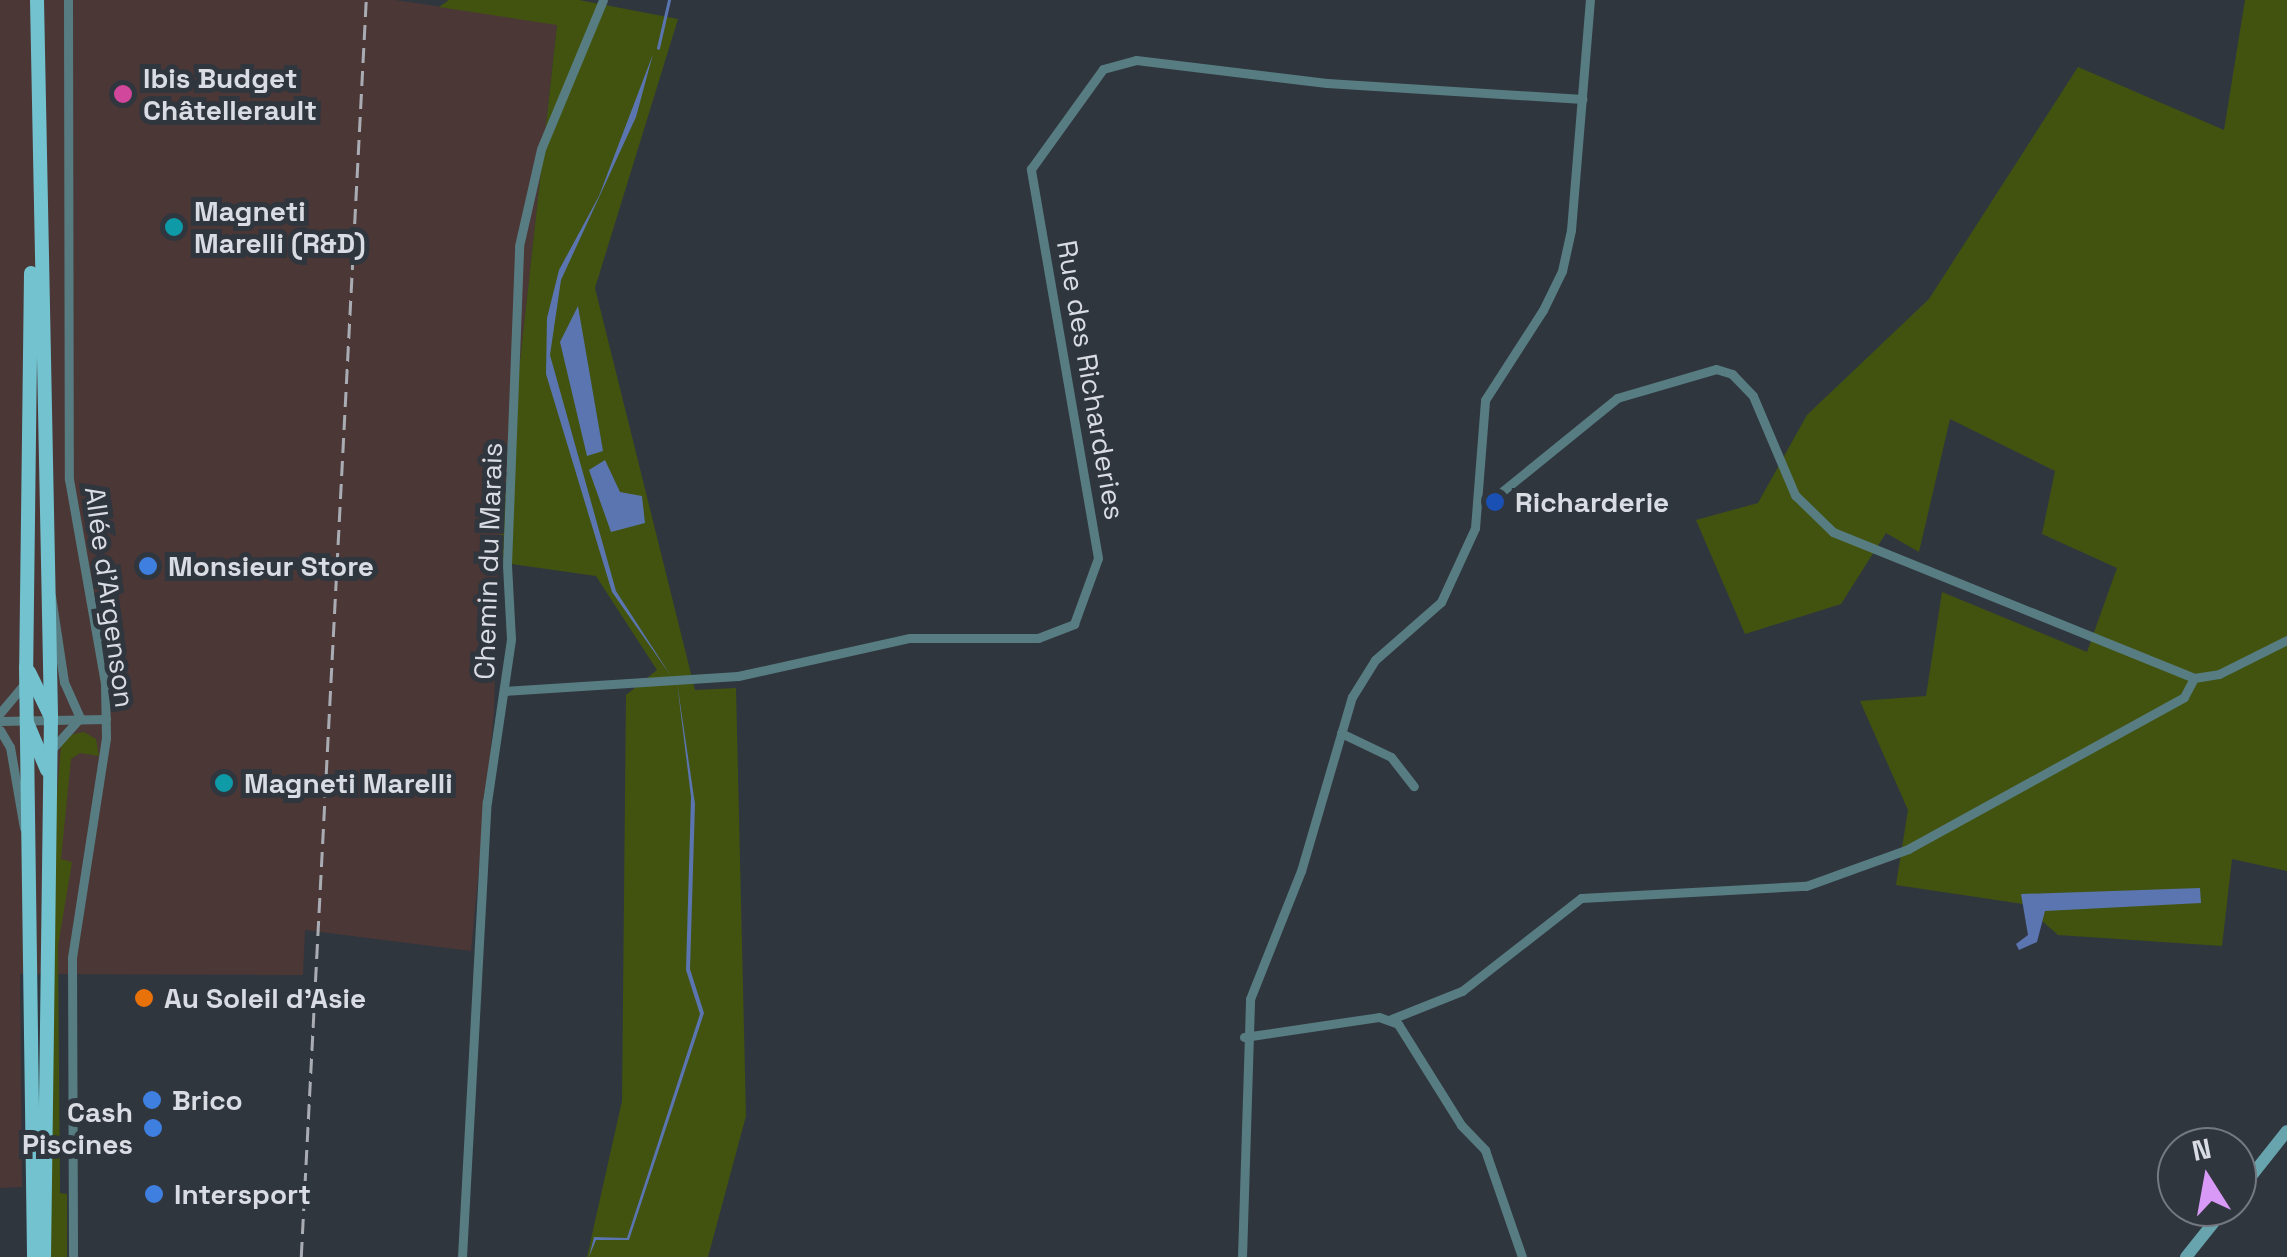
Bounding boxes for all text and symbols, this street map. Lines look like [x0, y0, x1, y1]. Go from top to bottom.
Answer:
place label: Ibis Budget Châtellerault [143, 61, 317, 127]
marker: Ibis Budget Châtellerault [112, 83, 134, 105]
place label: Magneti Marelli (R&D) [194, 194, 366, 260]
marker: Magneti Marelli (R&D) [163, 216, 185, 238]
street label: Rue des Richarderies [1050, 238, 1132, 522]
street label: Chemin du Marais [467, 442, 509, 680]
street label: Allée d’Argenson [78, 484, 142, 710]
place label: Richarderie [1515, 485, 1669, 519]
marker: Richarderie [1484, 491, 1506, 513]
place label: Monsieur Store [168, 549, 374, 583]
marker: Monsieur Store [137, 555, 159, 577]
place label: Magneti Marelli [244, 766, 453, 800]
marker: Magneti Marelli [213, 772, 235, 794]
place label: Au Soleil d'Asie [164, 981, 366, 1015]
marker: Au Soleil d'Asie [133, 987, 155, 1009]
place label: Brico [172, 1083, 243, 1117]
marker: Brico [141, 1089, 163, 1111]
place label: Cash Piscines [22, 1095, 133, 1161]
marker: Cash Piscines [142, 1117, 164, 1139]
north arrow [2157, 1127, 2257, 1227]
text: N [2189, 1130, 2214, 1169]
place label: Intersport [174, 1177, 311, 1211]
marker: Intersport [143, 1183, 165, 1205]

